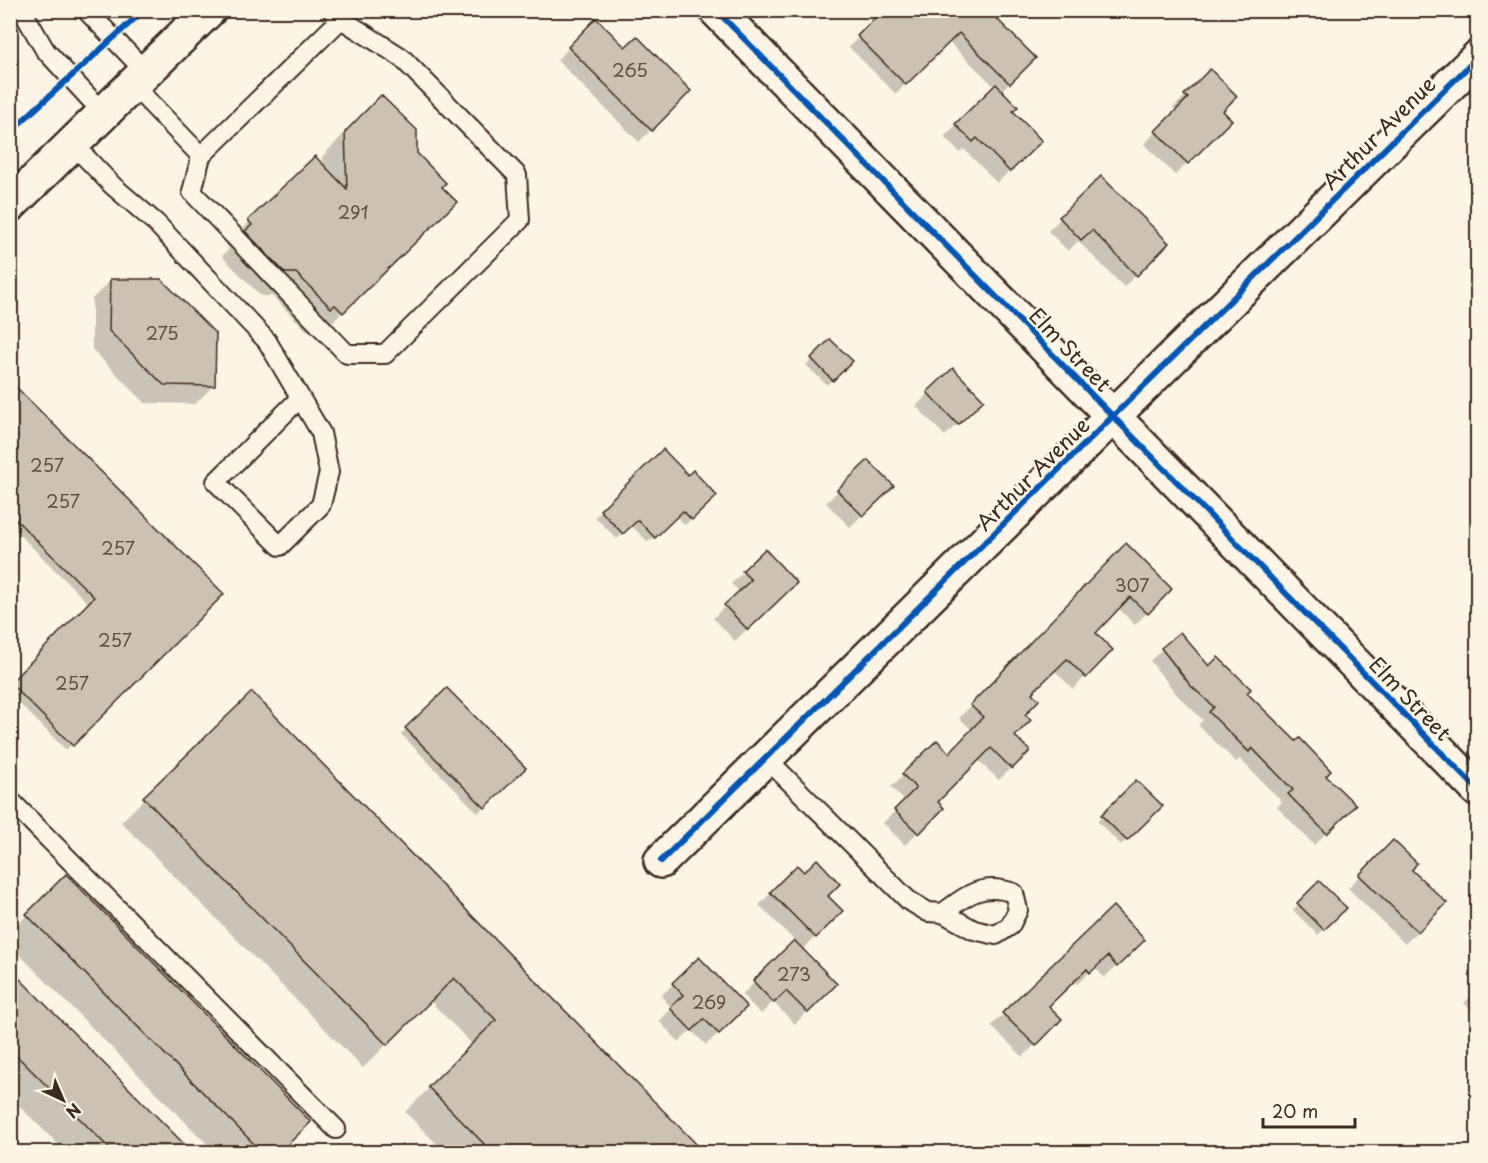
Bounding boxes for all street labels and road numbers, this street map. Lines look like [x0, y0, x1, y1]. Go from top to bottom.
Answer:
street label: Arthur Avenue [1314, 68, 1442, 196]
street label: Elm Street [1023, 300, 1119, 398]
street label: Arthur Avenue [968, 409, 1096, 537]
street label: Elm Street [1363, 649, 1459, 747]

